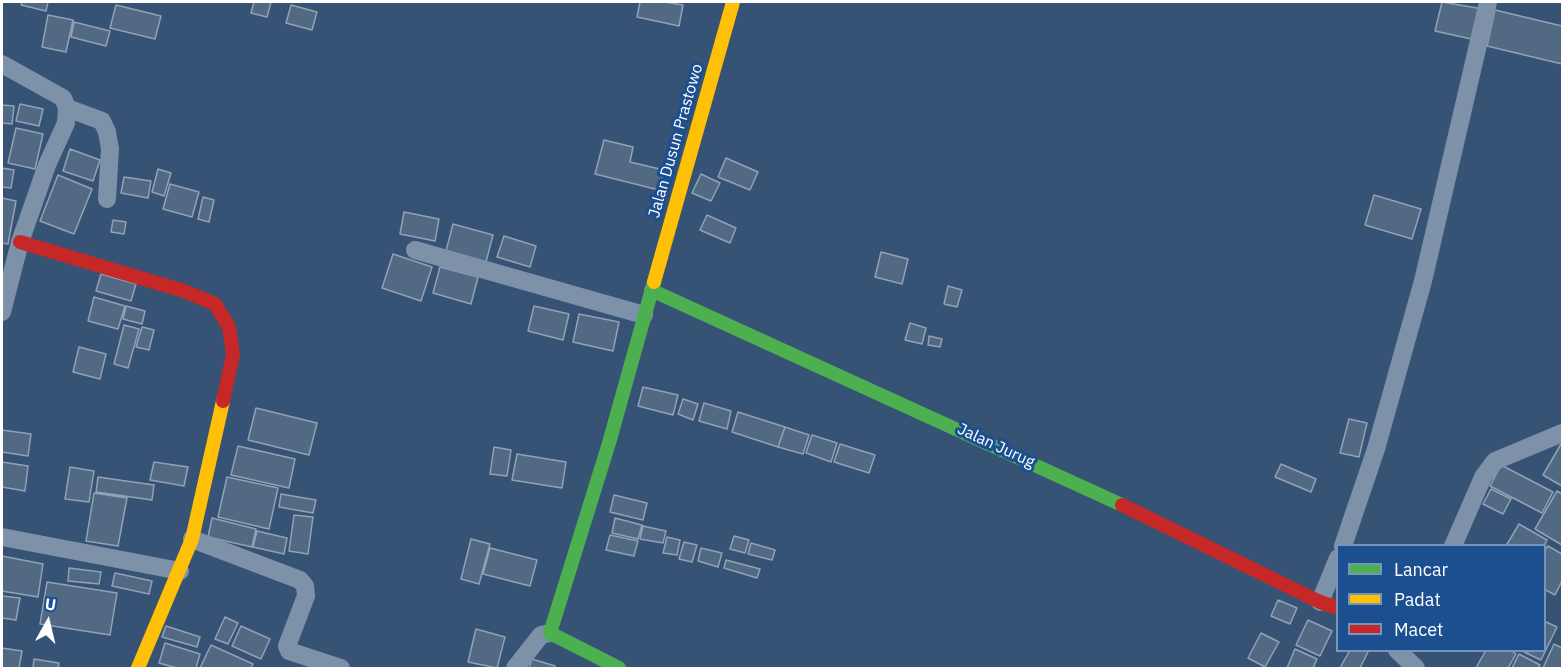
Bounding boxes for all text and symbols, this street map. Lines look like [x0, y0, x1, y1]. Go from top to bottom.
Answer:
street label: Jalan Dusun Prastowo [645, 62, 707, 220]
street label: Jalan Jurug [954, 420, 1038, 472]
legend [1336, 544, 1546, 652]
text: Lancar [1394, 558, 1448, 581]
text: Padat [1394, 588, 1441, 611]
north arrow [18, 592, 78, 652]
text: U [44, 593, 57, 615]
text: Macet [1394, 618, 1443, 641]

